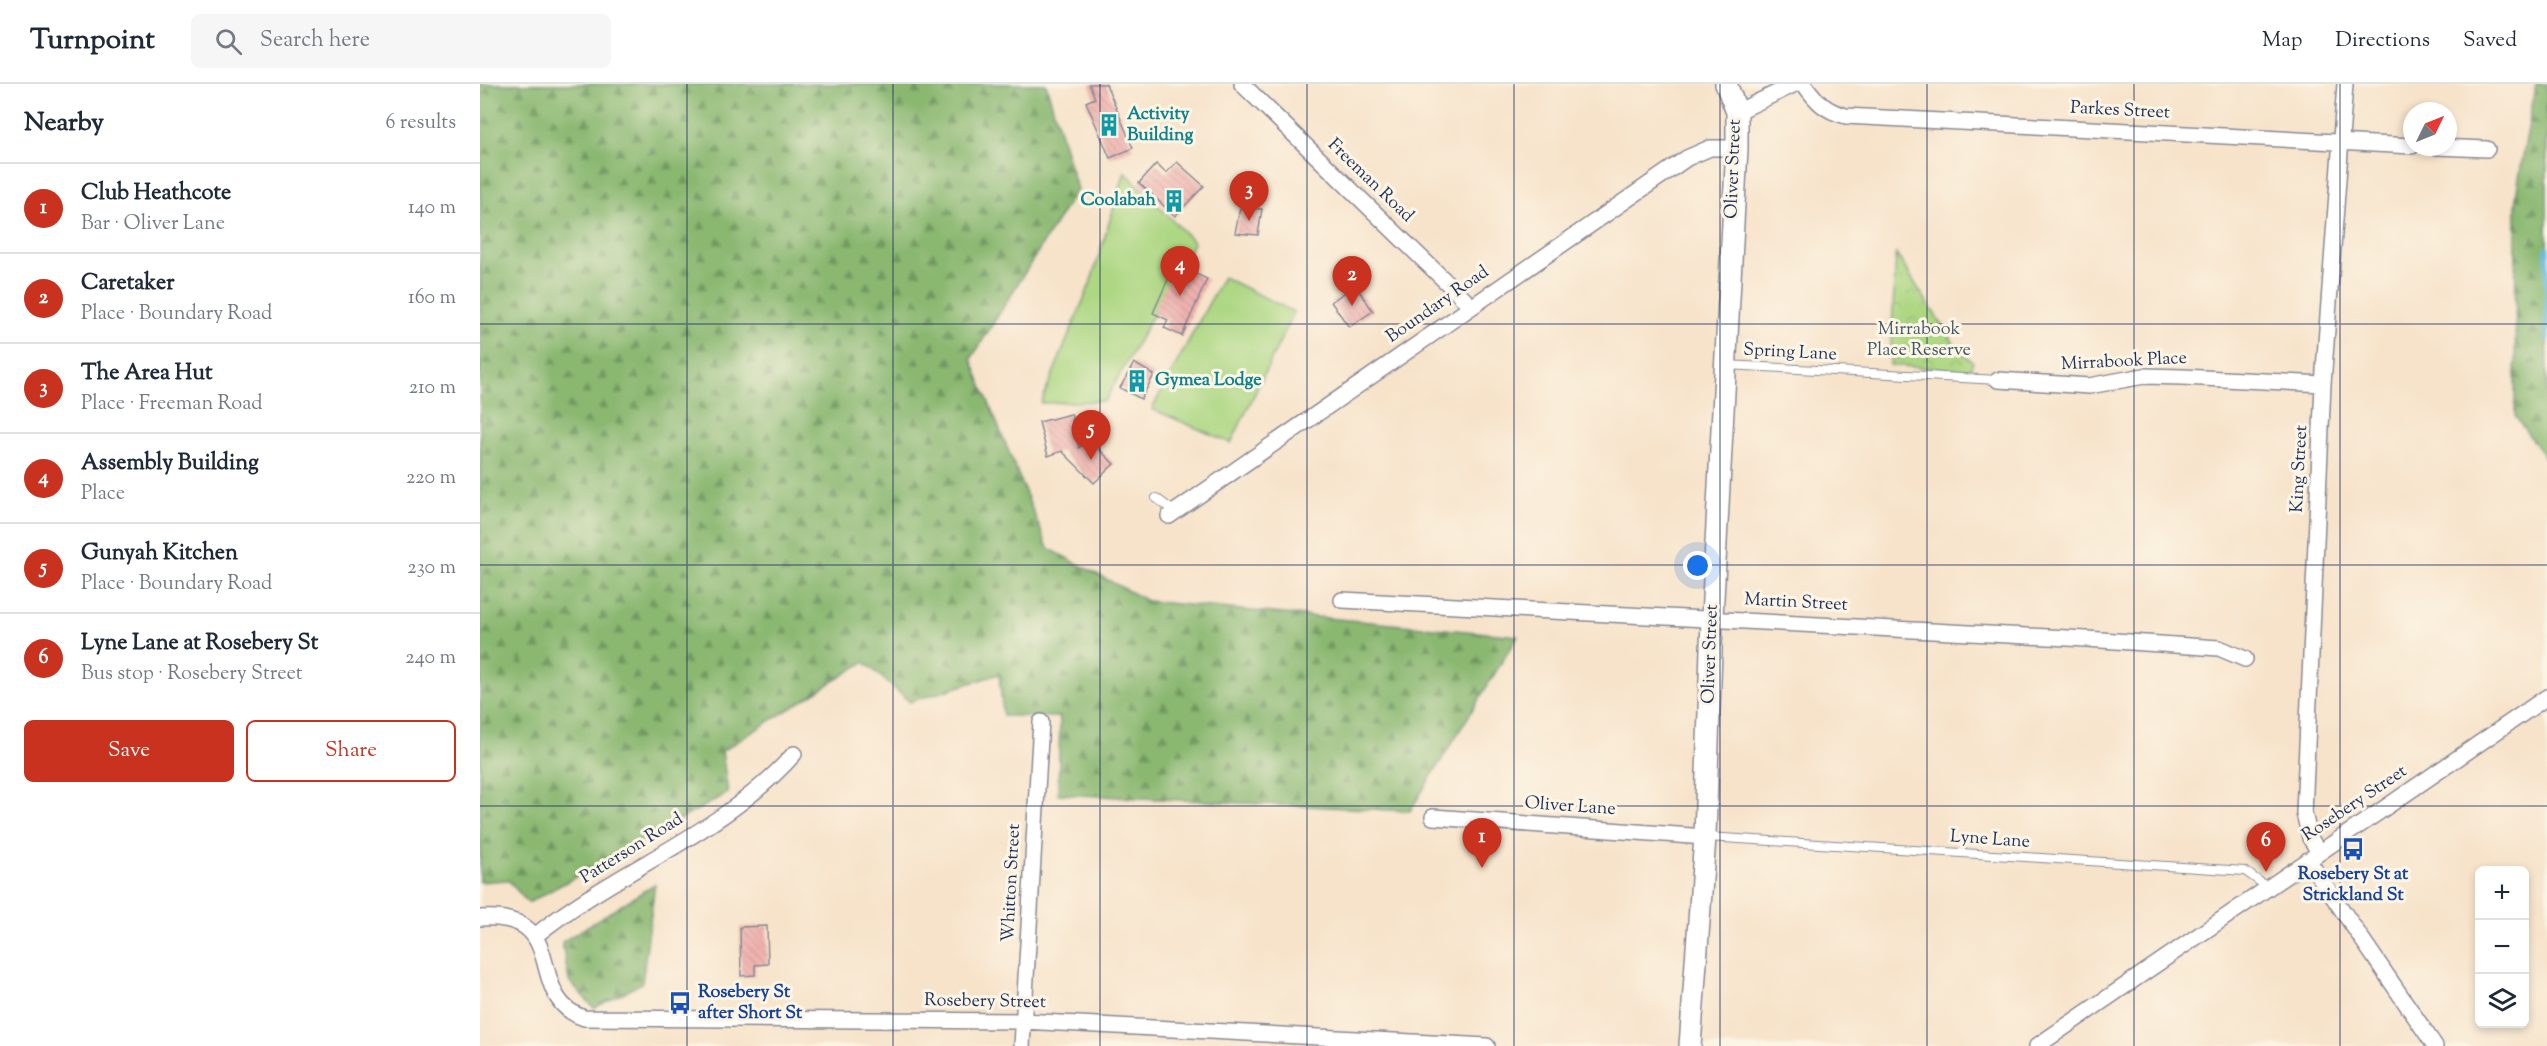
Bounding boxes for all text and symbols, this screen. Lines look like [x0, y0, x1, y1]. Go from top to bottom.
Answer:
search box [191, 14, 611, 68]
text: Turnpoint [30, 21, 155, 61]
icon: search [212, 25, 245, 58]
text: Search here [260, 25, 370, 57]
text: Map [2262, 26, 2302, 56]
text: Directions [2335, 26, 2430, 56]
text: Saved [2463, 26, 2517, 56]
street label: Parkes Street [2069, 95, 2171, 127]
place label: Activity Building [1127, 102, 1193, 149]
north arrow [2403, 102, 2457, 156]
text: Nearby [24, 105, 104, 142]
text: 6 results [386, 109, 456, 138]
building icon: Activity Building [1096, 112, 1122, 138]
street label: Oliver Street [1719, 119, 1749, 219]
street label: Freeman Road [1321, 133, 1419, 229]
pin: 3 [1230, 172, 1268, 221]
text: Club Heathcote [81, 178, 231, 210]
place label: Coolabah [1081, 188, 1156, 214]
building icon: Coolabah [1161, 188, 1187, 214]
text: 1 [40, 194, 47, 223]
text: 140 m [408, 194, 456, 223]
text: Bar · Oliver Lane [81, 210, 225, 239]
pin: 4 [1160, 246, 1200, 296]
pin: 2 [1332, 256, 1372, 306]
street label: Boundary Road [1381, 260, 1495, 350]
text: Caretaker [81, 268, 174, 300]
text: 2 [39, 284, 48, 313]
text: 160 m [408, 284, 456, 313]
text: Place · Boundary Road [81, 300, 272, 329]
park label: Mirrabook Place Reserve [1867, 317, 1971, 364]
street label: Spring Lane [1743, 338, 1837, 368]
street label: Mirrabook Place [2060, 346, 2188, 378]
text: The Area Hut [81, 358, 212, 390]
building icon: Gymea Lodge [1124, 368, 1150, 394]
place label: Gymea Lodge [1155, 368, 1262, 394]
text: 3 [39, 374, 48, 403]
text: 210 m [409, 374, 456, 403]
text: Place · Freeman Road [81, 390, 262, 419]
pin: 5 [1072, 410, 1110, 460]
street label: King Street [2285, 425, 2315, 513]
text: Assembly Building [81, 448, 259, 480]
text: 4 [38, 464, 49, 493]
text: 220 m [406, 464, 456, 493]
text: Place [81, 480, 125, 509]
text: Gunyah Kitchen [81, 538, 238, 570]
your location [1683, 551, 1712, 580]
text: 5 [40, 554, 47, 583]
text: 230 m [407, 554, 456, 583]
text: Place · Boundary Road [81, 570, 272, 599]
street label: Martin Street [1744, 587, 1848, 619]
street label: Oliver Street [1696, 604, 1726, 704]
text: Lyne Lane at Rosebery St [81, 628, 318, 660]
text: 6 [39, 644, 48, 673]
text: 240 m [405, 644, 456, 673]
text: Bus stop · Rosebery Street [81, 660, 303, 689]
button: Save [24, 720, 234, 782]
button: Share [246, 720, 456, 782]
street label: Rosebery Street [2297, 759, 2413, 849]
street label: Oliver Lane [1524, 791, 1616, 823]
street label: Patterson Road [575, 807, 689, 891]
pin: 1 [1462, 818, 1502, 868]
pin: 6 [2246, 822, 2286, 872]
street label: Whitton Street [996, 823, 1028, 943]
street label: Lyne Lane [1949, 824, 2031, 856]
bus stop icon: Rosebery St at Strickland St [2340, 836, 2366, 862]
place label: Rosebery St at Strickland St [2298, 862, 2409, 909]
map controls [2475, 866, 2529, 1028]
button: + [2475, 866, 2529, 920]
button: − [2475, 920, 2529, 974]
button: layers [2475, 974, 2529, 1028]
place label: Rosebery St after Short St [698, 980, 803, 1027]
street label: Rosebery Street [924, 988, 1046, 1016]
bus stop icon: Rosebery St after Short St [667, 990, 693, 1016]

